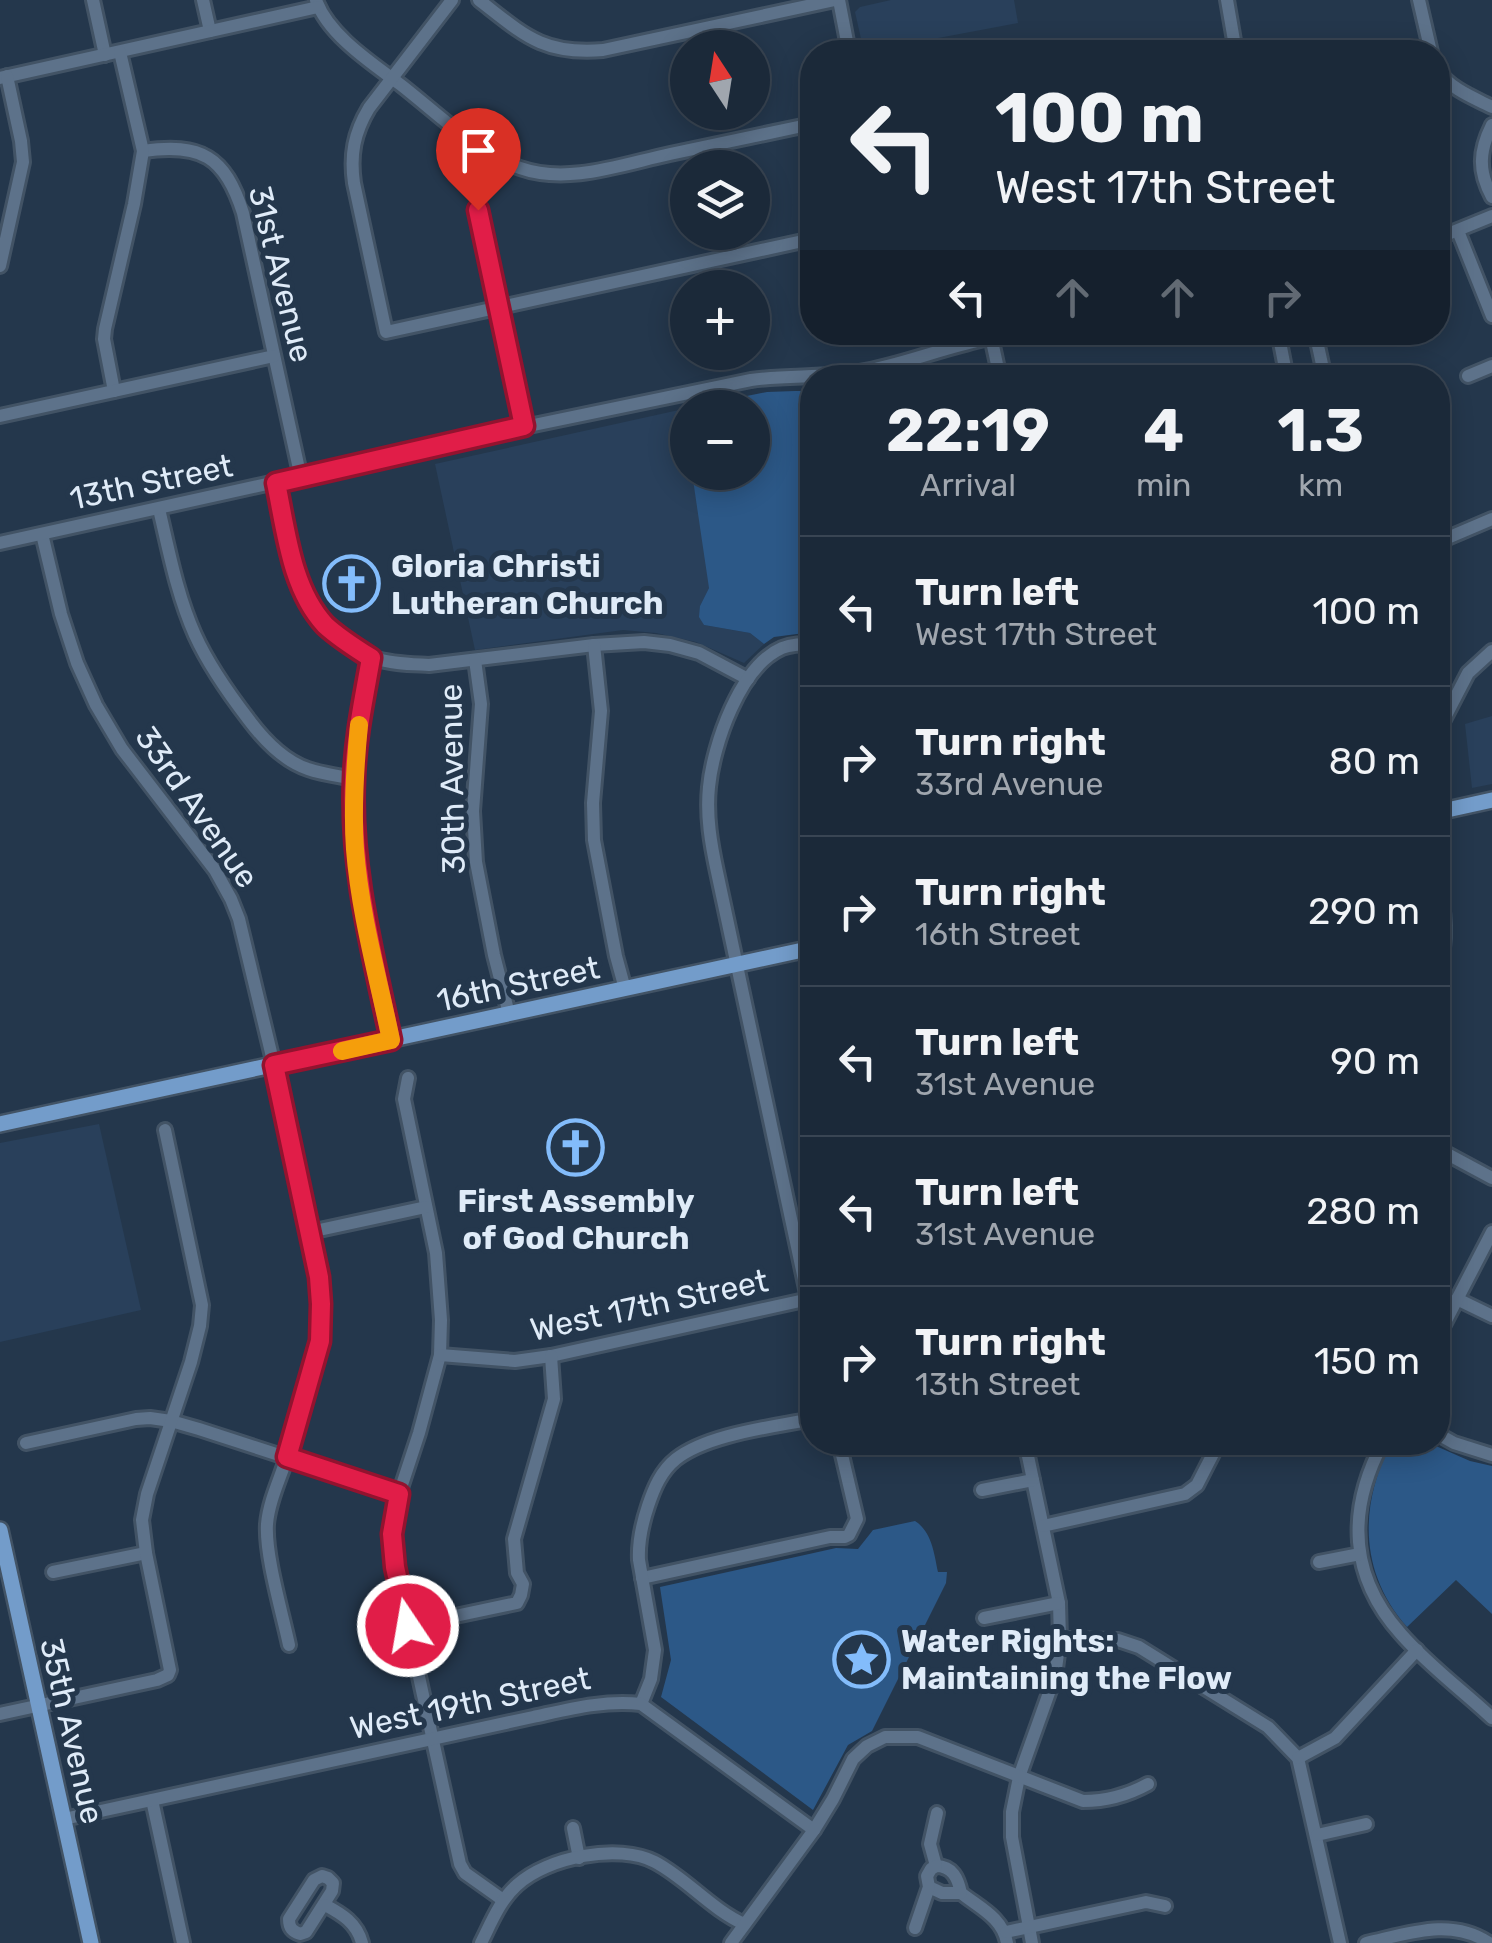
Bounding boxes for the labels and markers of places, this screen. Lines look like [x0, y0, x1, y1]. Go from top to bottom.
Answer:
pin [436, 108, 521, 211]
place label: Gloria Christi Lutheran Church [391, 547, 664, 622]
church icon: Gloria Christi Lutheran Church [322, 554, 382, 614]
church icon: First Assembly of God Church [546, 1117, 606, 1177]
place label: First Assembly of God Church [457, 1182, 695, 1257]
place label: Water Rights: Maintaining the Flow [901, 1622, 1232, 1697]
place icon: Water Rights: Maintaining the Flow [832, 1629, 892, 1689]

